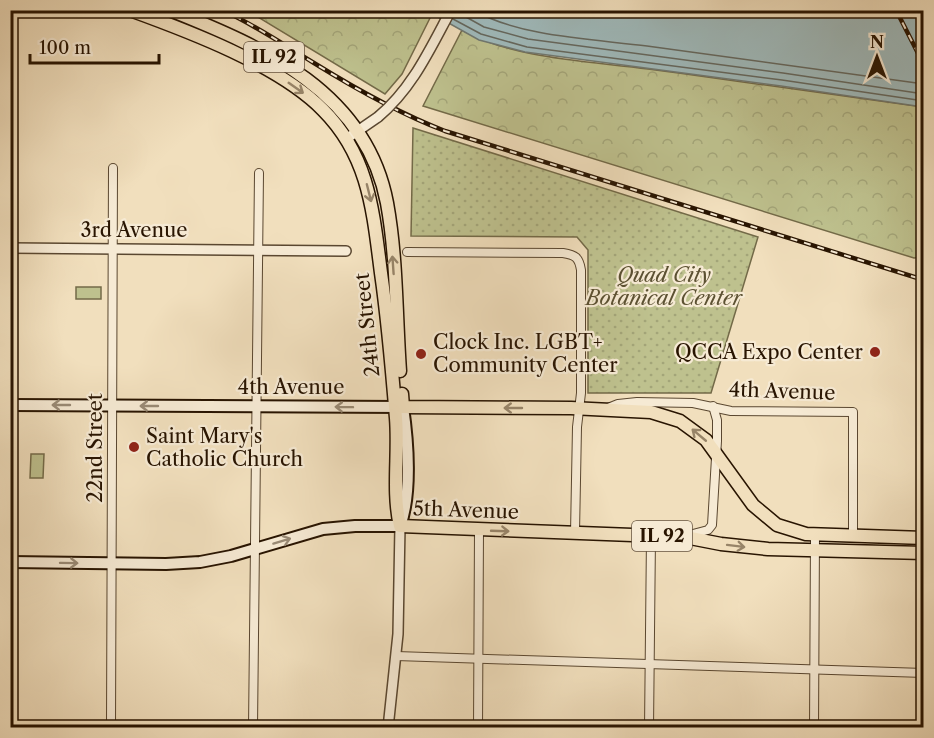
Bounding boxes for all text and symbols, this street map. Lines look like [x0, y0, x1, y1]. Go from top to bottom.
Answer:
scale bar [30, 27, 159, 65]
north arrow [847, 27, 907, 87]
text: N [870, 32, 884, 52]
text: 100 m [39, 37, 91, 59]
road number: IL 92 [244, 42, 304, 72]
one-way arrow [288, 82, 304, 94]
one-way arrow [364, 183, 375, 202]
street label: 3rd Avenue [81, 218, 187, 242]
one-way arrow [387, 256, 398, 276]
park label: Quad City Botanical Center [584, 263, 744, 310]
street label: 24th Street [350, 272, 384, 378]
place label: Clock Inc. LGBT+ Community Center [433, 330, 618, 377]
place label: QCCA Expo Center [675, 340, 864, 364]
marker: QCCA Expo Center [868, 345, 882, 359]
marker: Clock Inc. LGBT+ Community Center [414, 347, 428, 361]
street label: 4th Avenue [238, 375, 344, 399]
street label: 4th Avenue [728, 377, 836, 405]
street label: 22nd Street [83, 393, 107, 503]
one-way arrow [51, 399, 71, 411]
one-way arrow [140, 400, 160, 412]
one-way arrow [335, 401, 355, 413]
one-way arrow [503, 402, 523, 414]
place label: Saint Mary's Catholic Church [146, 424, 304, 471]
one-way arrow [692, 428, 707, 442]
marker: Saint Mary's Catholic Church [127, 440, 141, 454]
street label: 5th Avenue [413, 496, 519, 524]
road number: IL 92 [632, 521, 692, 551]
one-way arrow [490, 525, 510, 536]
one-way arrow [272, 535, 291, 546]
one-way arrow [726, 540, 746, 551]
one-way arrow [58, 557, 78, 568]

